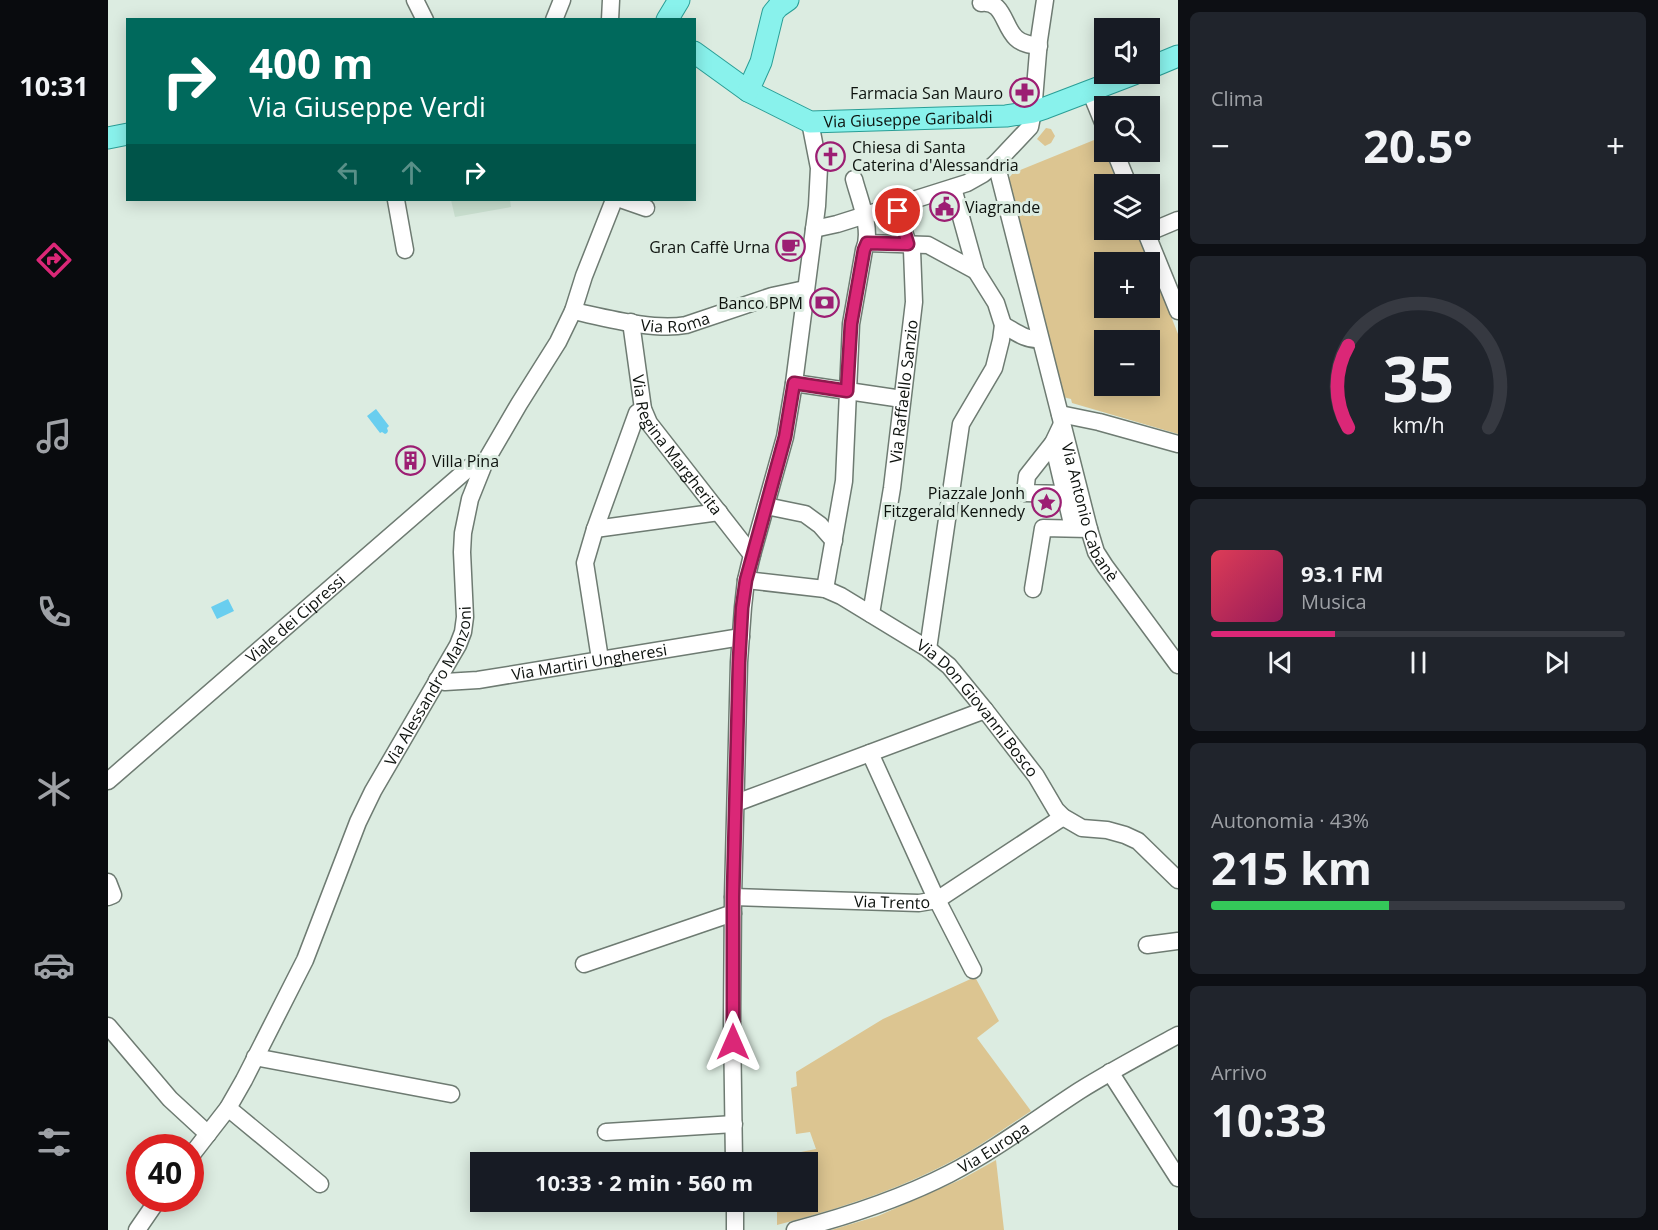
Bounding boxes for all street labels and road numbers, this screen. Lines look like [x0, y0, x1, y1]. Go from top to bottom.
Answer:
street label: Via Giuseppe Garibaldi [823, 105, 993, 133]
street label: Via Roma [639, 307, 713, 338]
street label: Via Raffaello Sanzio [884, 318, 923, 464]
street label: Via Regina Margherita [627, 373, 728, 519]
street label: Via Antonio Cabanè [1057, 440, 1124, 586]
street label: Viale dei Cipressi [241, 569, 350, 668]
street label: Via Alessandro Manzoni [379, 606, 476, 770]
street label: Via Don Giovanni Bosco [913, 634, 1044, 781]
street label: Via Martiri Ungheresi [510, 638, 669, 685]
street label: Via Trento [854, 890, 932, 914]
street label: Via Europa [954, 1117, 1033, 1178]

